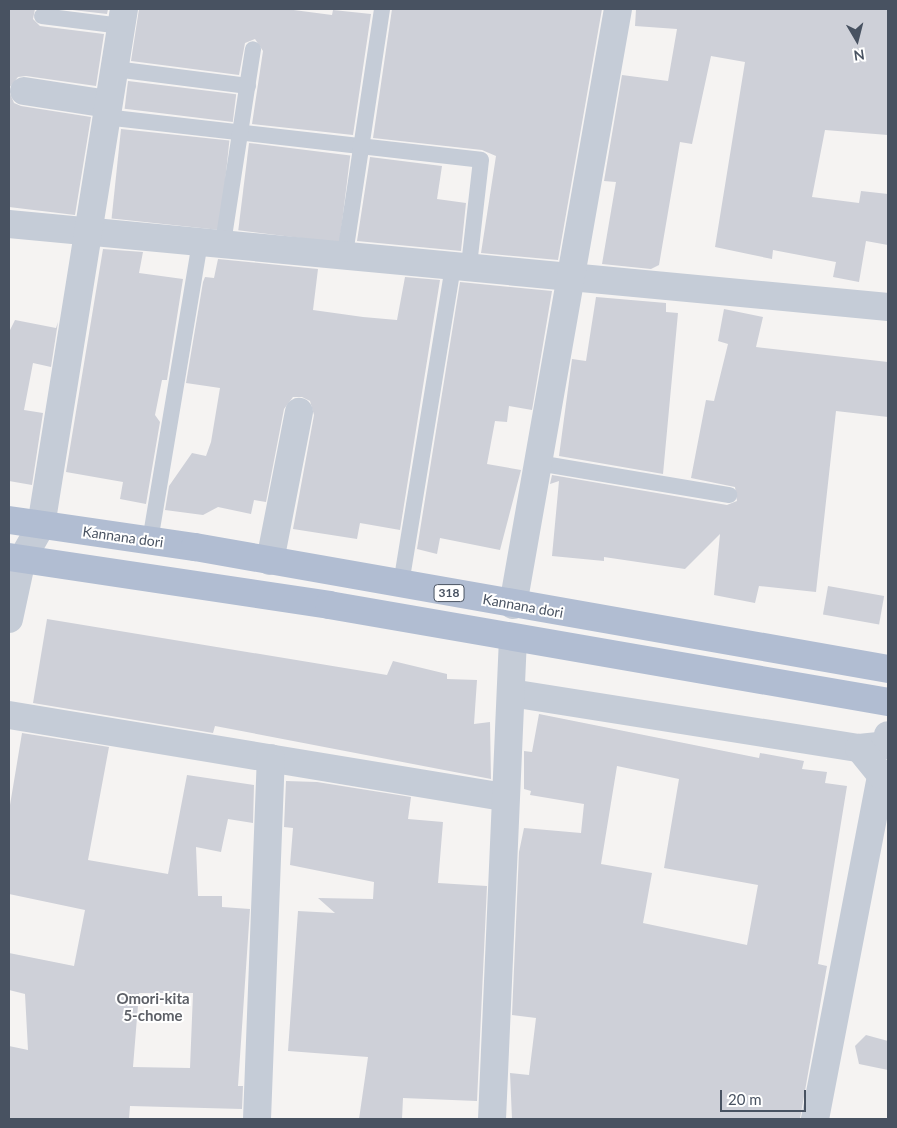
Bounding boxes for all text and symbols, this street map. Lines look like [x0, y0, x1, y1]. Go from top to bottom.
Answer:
north arrow [832, 15, 882, 65]
text: N [853, 46, 866, 65]
street label: Kannana dori [82, 523, 164, 551]
road number: 318 [433, 584, 465, 602]
street label: Kannana dori [481, 591, 565, 621]
district label: Omori-kita 5-chome [116, 989, 190, 1024]
scale bar [722, 1080, 808, 1112]
text: 20 m [728, 1090, 762, 1108]

